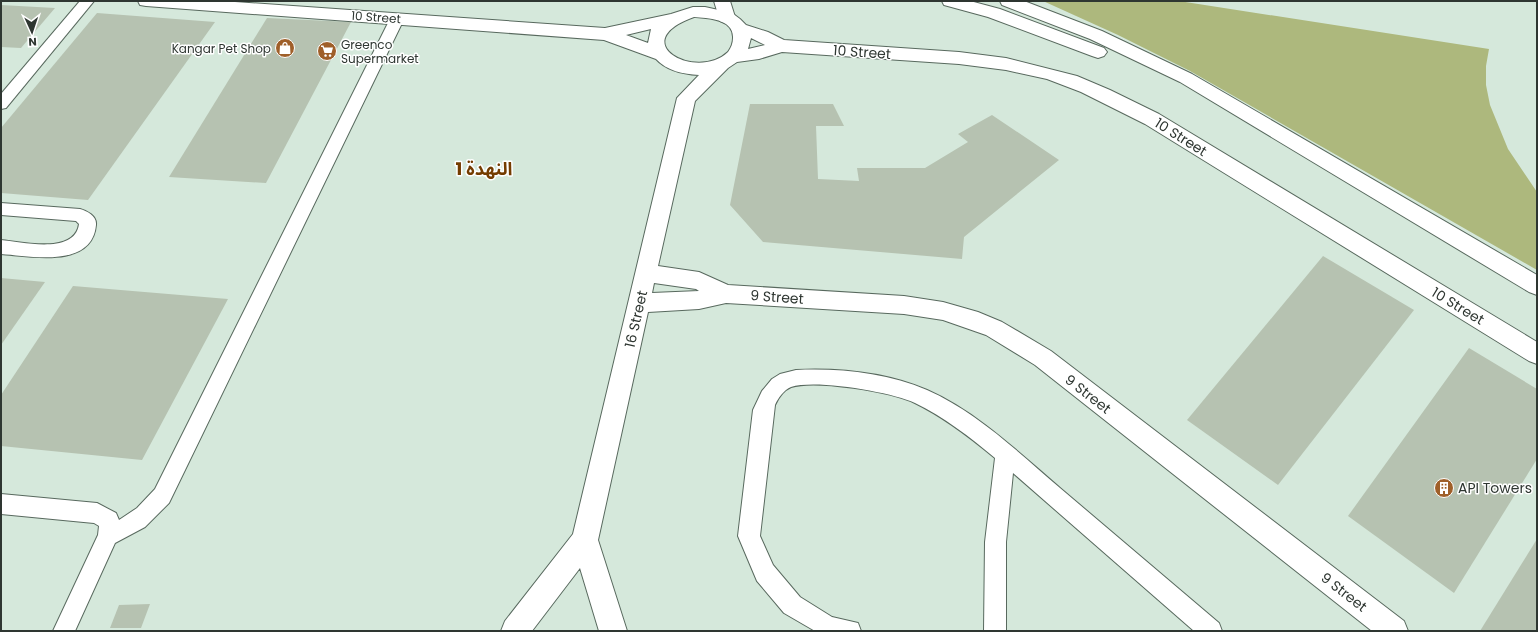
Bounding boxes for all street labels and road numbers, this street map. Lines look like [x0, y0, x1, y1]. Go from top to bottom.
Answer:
street label: 10 Street [351, 7, 401, 27]
street label: 10 Street [832, 40, 892, 64]
street label: 10 Street [1151, 113, 1211, 161]
street label: 10 Street [1428, 282, 1488, 330]
street label: 9 Street [750, 285, 804, 309]
street label: 16 Street [620, 288, 652, 350]
street label: 9 Street [1061, 370, 1115, 418]
street label: 9 Street [1317, 568, 1371, 616]

